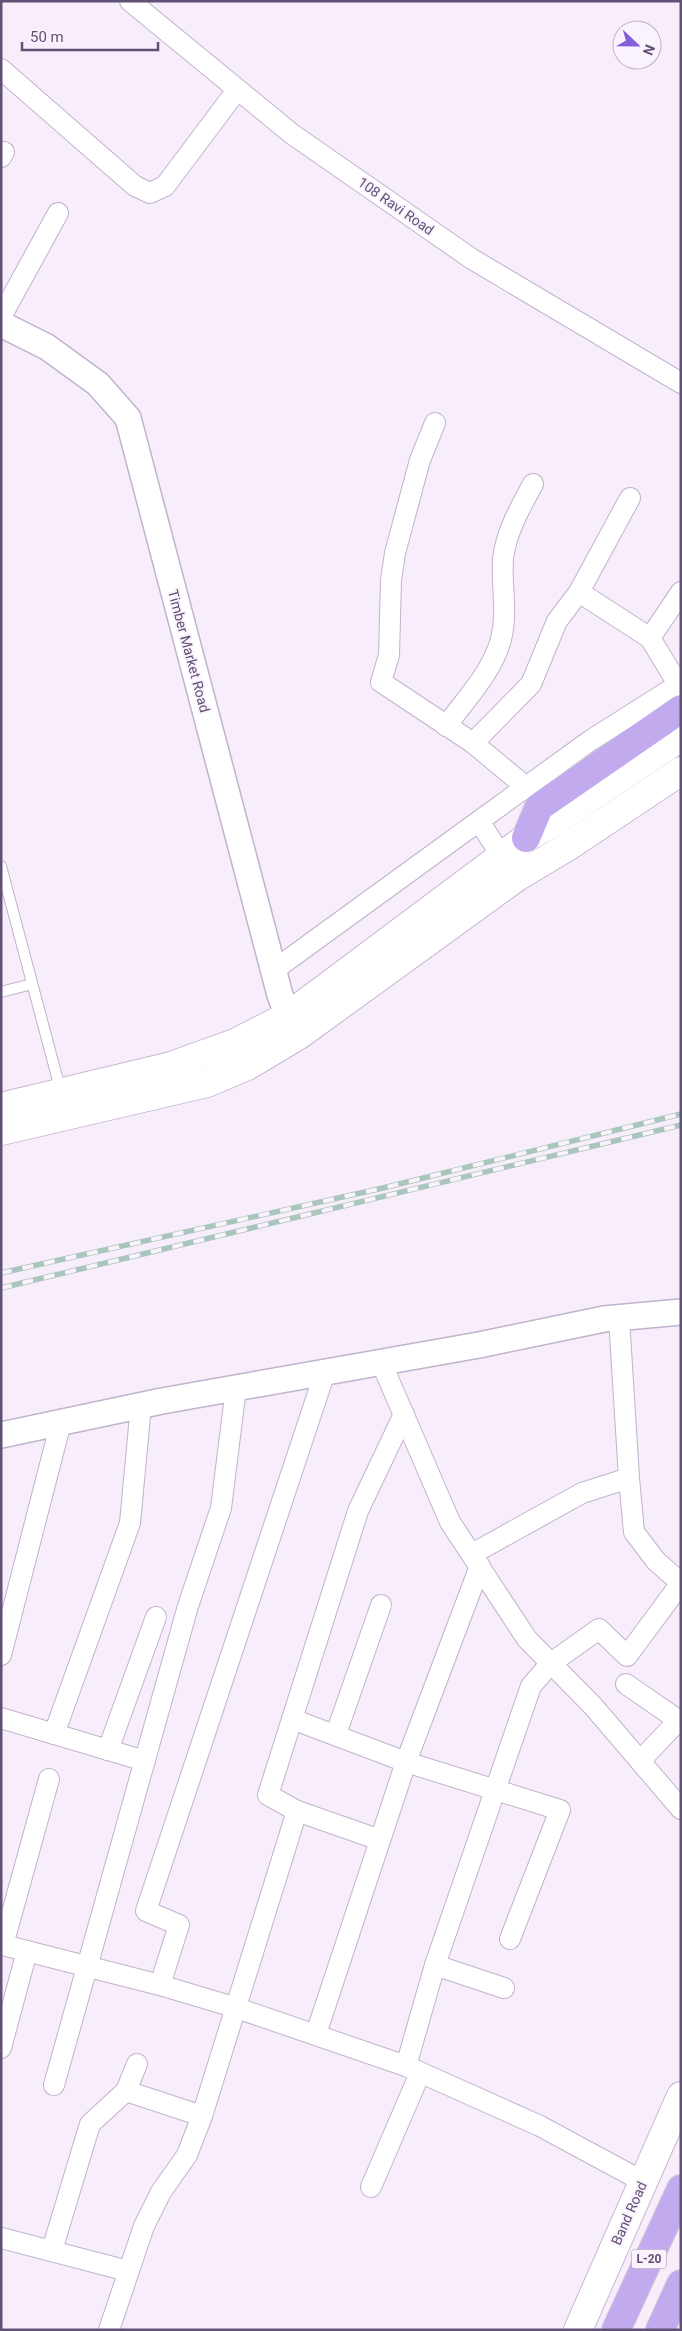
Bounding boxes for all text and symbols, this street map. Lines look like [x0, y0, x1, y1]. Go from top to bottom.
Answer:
scale bar [22, 20, 159, 52]
north arrow [612, 20, 662, 70]
text: 50 m [30, 28, 64, 46]
text: N [640, 42, 658, 57]
street label: 108 Ravi Road [355, 174, 437, 238]
street label: Timber Market Road [165, 588, 213, 714]
street label: Band Road [608, 2179, 650, 2247]
road number: L-20 [632, 2250, 666, 2268]

